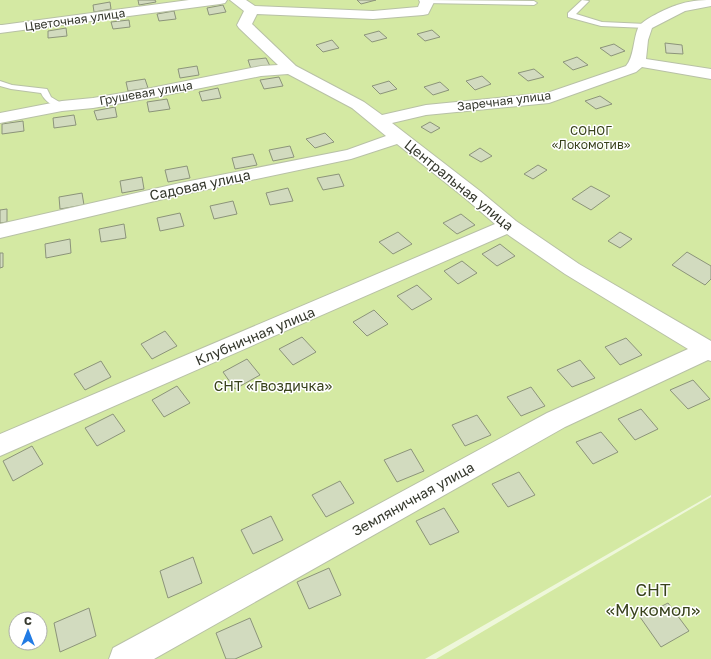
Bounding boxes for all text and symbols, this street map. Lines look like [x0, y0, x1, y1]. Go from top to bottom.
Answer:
street label: Цветочная улица [24, 5, 126, 34]
street label: Грушевая улица [98, 77, 194, 108]
street label: Заречная улица [456, 87, 552, 114]
park label: СОНОГ «Локомотив» [552, 123, 631, 152]
street label: Центральная улица [401, 135, 517, 234]
street label: Садовая улица [148, 166, 252, 203]
street label: Клубничная улица [192, 303, 317, 368]
park label: СНТ «Гвоздичка» [214, 377, 332, 394]
street label: Земляничная улица [349, 458, 477, 539]
park label: СНТ «Мукомол» [606, 579, 700, 620]
north arrow [8, 611, 48, 651]
text: С [24, 614, 32, 627]

